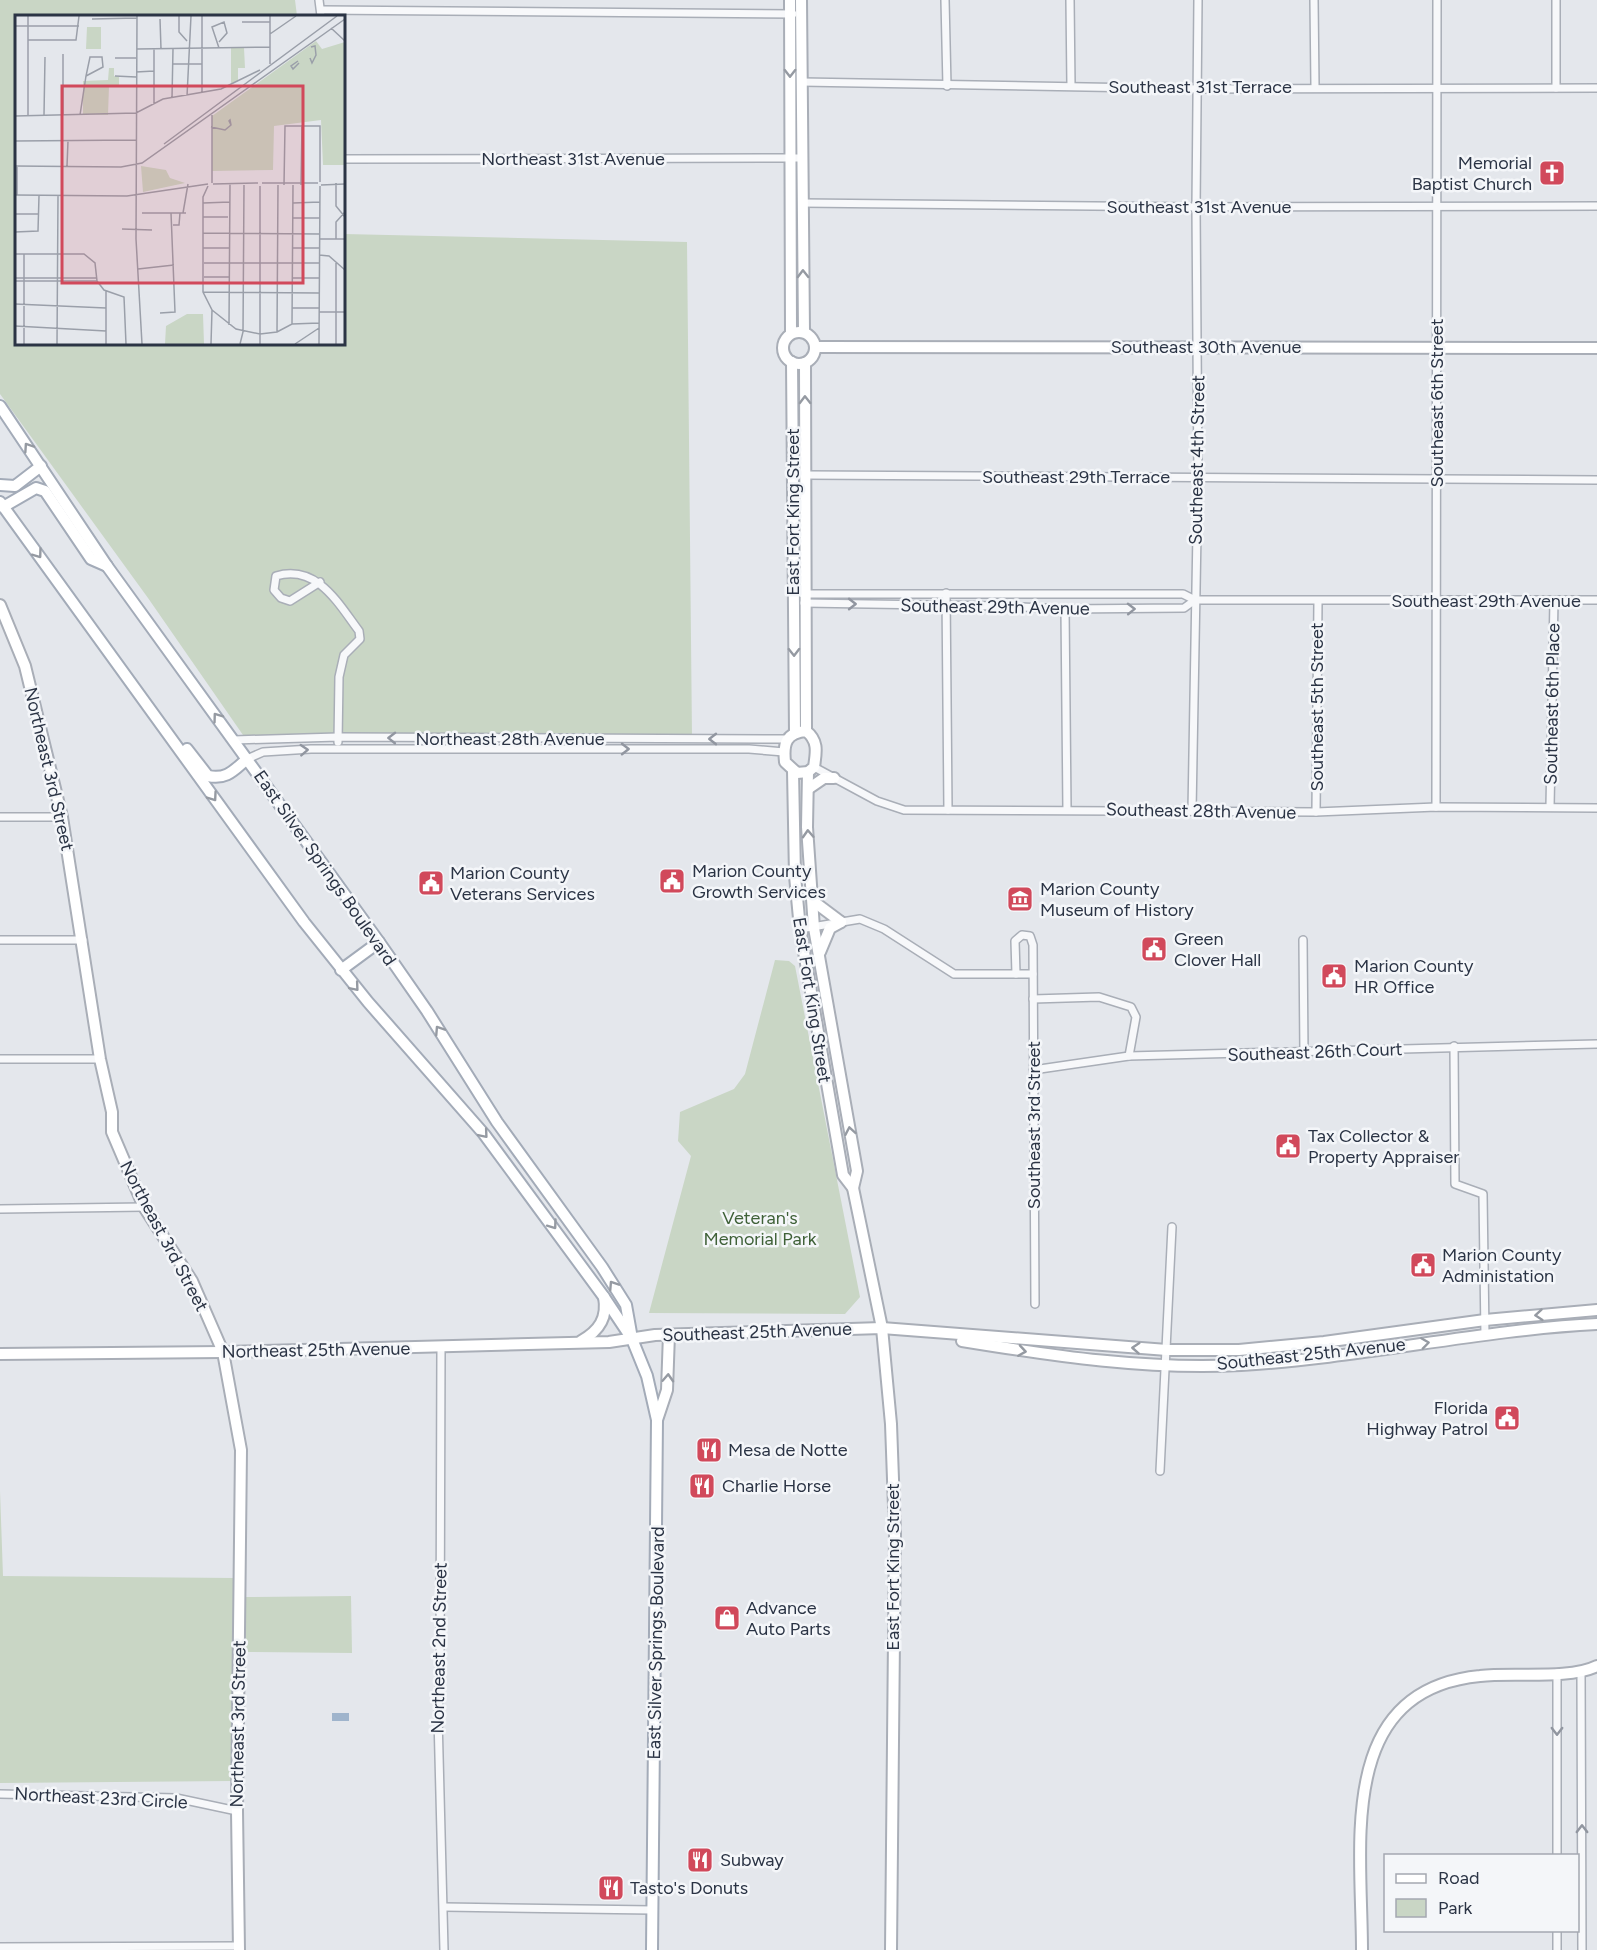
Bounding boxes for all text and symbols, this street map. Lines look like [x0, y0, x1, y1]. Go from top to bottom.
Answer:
inset map [15, 15, 345, 345]
one-way arrow [784, 68, 796, 77]
street label: Southeast 31st Terrace [1108, 76, 1292, 98]
street label: Northeast 31st Avenue [481, 148, 665, 170]
place label: Memorial Baptist Church [1412, 152, 1532, 195]
church icon: Memorial Baptist Church [1537, 158, 1567, 188]
street label: Southeast 31st Avenue [1107, 196, 1292, 218]
one-way arrow [797, 269, 809, 278]
street label: Southeast 6th Street [1426, 318, 1448, 487]
street label: Southeast 30th Avenue [1111, 336, 1301, 358]
street label: Southeast 4th Street [1185, 375, 1209, 545]
one-way arrow [799, 396, 811, 405]
street label: East Fort King Street [782, 428, 804, 596]
one-way arrow [24, 443, 35, 454]
street label: Southeast 29th Terrace [982, 466, 1170, 488]
one-way arrow [31, 548, 42, 559]
street label: Southeast 29th Avenue [1391, 590, 1581, 612]
street label: Southeast 29th Avenue [900, 594, 1090, 620]
one-way arrow [847, 598, 856, 610]
one-way arrow [1126, 603, 1135, 615]
street label: Southeast 5th Street [1306, 622, 1328, 792]
street label: Southeast 6th Place [1540, 623, 1564, 785]
one-way arrow [788, 647, 800, 656]
street label: Northeast 3rd Street [19, 685, 79, 853]
one-way arrow [213, 713, 224, 724]
street label: Northeast 28th Avenue [415, 728, 605, 750]
one-way arrow [387, 732, 396, 744]
one-way arrow [708, 733, 717, 745]
one-way arrow [300, 743, 309, 756]
one-way arrow [621, 743, 630, 755]
street label: East Silver Springs Boulevard [249, 766, 401, 970]
one-way arrow [206, 791, 217, 802]
street label: Southeast 28th Avenue [1106, 798, 1297, 824]
one-way arrow [801, 830, 814, 839]
place label: Marion County Growth Services [692, 860, 826, 903]
place label: Marion County Veterans Services [450, 862, 595, 905]
public building icon: Marion County Growth Services [657, 866, 687, 896]
public building icon: Marion County Veterans Services [416, 868, 446, 898]
place label: Marion County Museum of History [1040, 878, 1194, 921]
museum icon: Marion County Museum of History [1005, 884, 1035, 914]
street label: East Fort King Street [788, 916, 836, 1085]
place label: Green Clover Hall [1174, 928, 1261, 971]
public building icon: Green Clover Hall [1139, 934, 1169, 964]
place label: Marion County HR Office [1354, 955, 1474, 998]
public building icon: Marion County HR Office [1319, 961, 1349, 991]
one-way arrow [348, 980, 359, 991]
one-way arrow [435, 1026, 446, 1037]
street label: Southeast 26th Court [1227, 1038, 1403, 1066]
street label: Southeast 3rd Street [1023, 1041, 1045, 1209]
place label: Tax Collector & Property Appraiser [1308, 1125, 1459, 1168]
one-way arrow [844, 1126, 857, 1136]
one-way arrow [476, 1127, 487, 1138]
public building icon: Tax Collector & Property Appraiser [1273, 1131, 1303, 1161]
street label: Northeast 3rd Street [115, 1157, 213, 1315]
park label: Veteran's Memorial Park [704, 1207, 817, 1250]
one-way arrow [546, 1219, 557, 1230]
place label: Marion County Administation [1442, 1244, 1562, 1287]
public building icon: Marion County Administation [1408, 1250, 1438, 1280]
one-way arrow [609, 1281, 621, 1291]
one-way arrow [1534, 1308, 1543, 1321]
street label: Southeast 25th Avenue [662, 1318, 852, 1346]
street label: Southeast 25th Avenue [1216, 1333, 1407, 1375]
street label: Northeast 25th Avenue [222, 1337, 411, 1363]
one-way arrow [1421, 1337, 1430, 1349]
one-way arrow [1131, 1342, 1140, 1355]
one-way arrow [1018, 1344, 1027, 1356]
one-way arrow [661, 1373, 674, 1382]
place label: Florida Highway Patrol [1366, 1397, 1488, 1440]
public building icon: Florida Highway Patrol [1492, 1403, 1522, 1433]
restaurant icon: Mesa de Notte [694, 1435, 724, 1465]
place label: Mesa de Notte [728, 1439, 848, 1461]
restaurant icon: Charlie Horse [687, 1471, 717, 1501]
place label: Charlie Horse [722, 1475, 831, 1497]
street label: East Fort King Street [882, 1483, 904, 1651]
street label: East Silver Springs Boulevard [643, 1526, 669, 1760]
street label: Northeast 2nd Street [427, 1562, 451, 1734]
place label: Advance Auto Parts [746, 1597, 831, 1640]
shop icon: Advance Auto Parts [712, 1603, 742, 1633]
street label: Northeast 3rd Street [226, 1640, 250, 1808]
one-way arrow [1551, 1727, 1563, 1736]
street label: Northeast 23rd Circle [14, 1782, 188, 1814]
one-way arrow [1576, 1824, 1588, 1833]
restaurant icon: Subway [685, 1845, 715, 1875]
place label: Subway [720, 1849, 784, 1871]
legend [1384, 1854, 1579, 1932]
text: Road [1438, 1867, 1479, 1889]
restaurant icon: Tasto's Donuts [596, 1873, 626, 1903]
place label: Tasto's Donuts [630, 1877, 748, 1899]
text: Park [1438, 1897, 1473, 1919]

